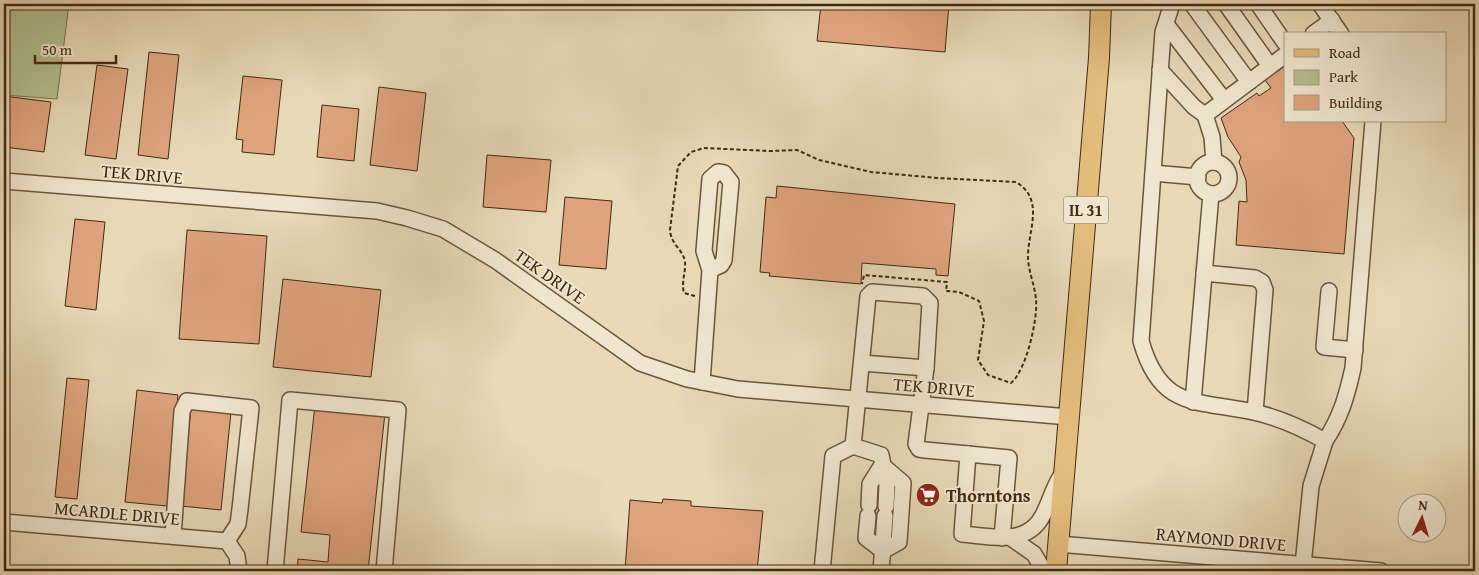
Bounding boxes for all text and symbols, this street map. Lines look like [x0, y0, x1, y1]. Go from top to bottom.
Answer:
scale bar [35, 32, 116, 64]
legend [1284, 32, 1446, 122]
text: 50 m [42, 39, 73, 60]
text: Road [1329, 42, 1360, 63]
text: Park [1329, 66, 1358, 87]
text: Building [1329, 92, 1383, 113]
street label: TEK DRIVE [100, 157, 184, 191]
road number: IL 31 [1064, 196, 1108, 224]
street label: TEK DRIVE [509, 242, 591, 310]
street label: TEK DRIVE [892, 370, 976, 404]
supermarket icon: Thorntons [915, 482, 941, 508]
place label: Thorntons [946, 482, 1031, 509]
north arrow [1396, 492, 1446, 542]
street label: MCARDLE DRIVE [53, 494, 181, 532]
text: N [1418, 495, 1429, 515]
street label: RAYMOND DRIVE [1155, 520, 1287, 558]

